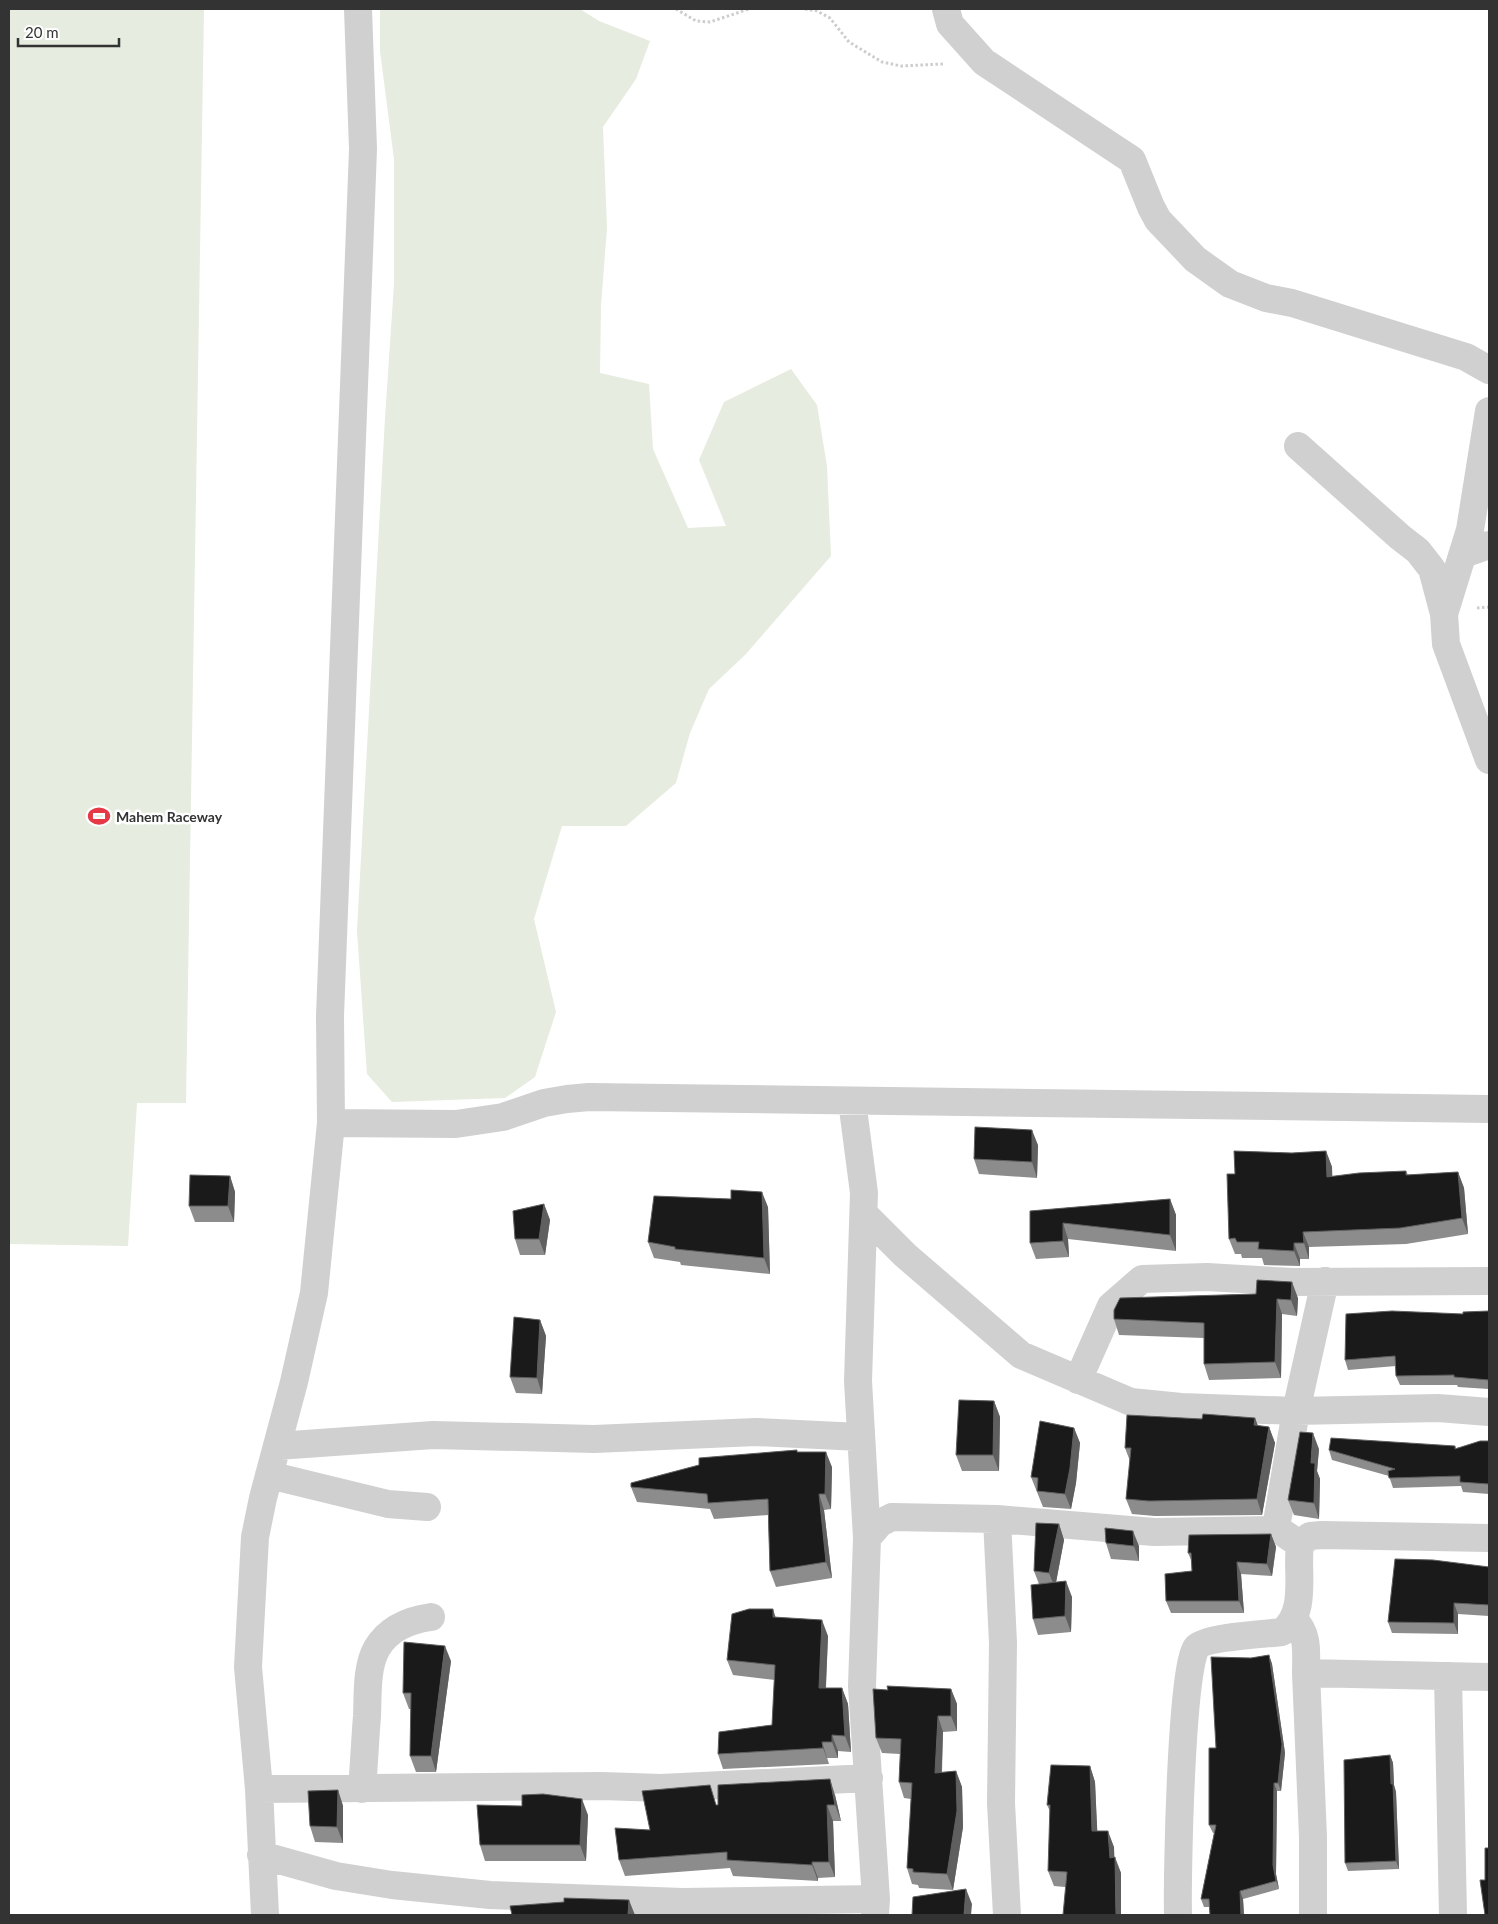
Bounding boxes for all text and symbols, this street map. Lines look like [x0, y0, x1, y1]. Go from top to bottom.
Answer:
scale bar [18, 15, 119, 47]
text: 20 m [25, 23, 59, 41]
sports icon: Mahem Raceway [86, 803, 112, 829]
place label: Mahem Raceway [116, 808, 223, 825]

